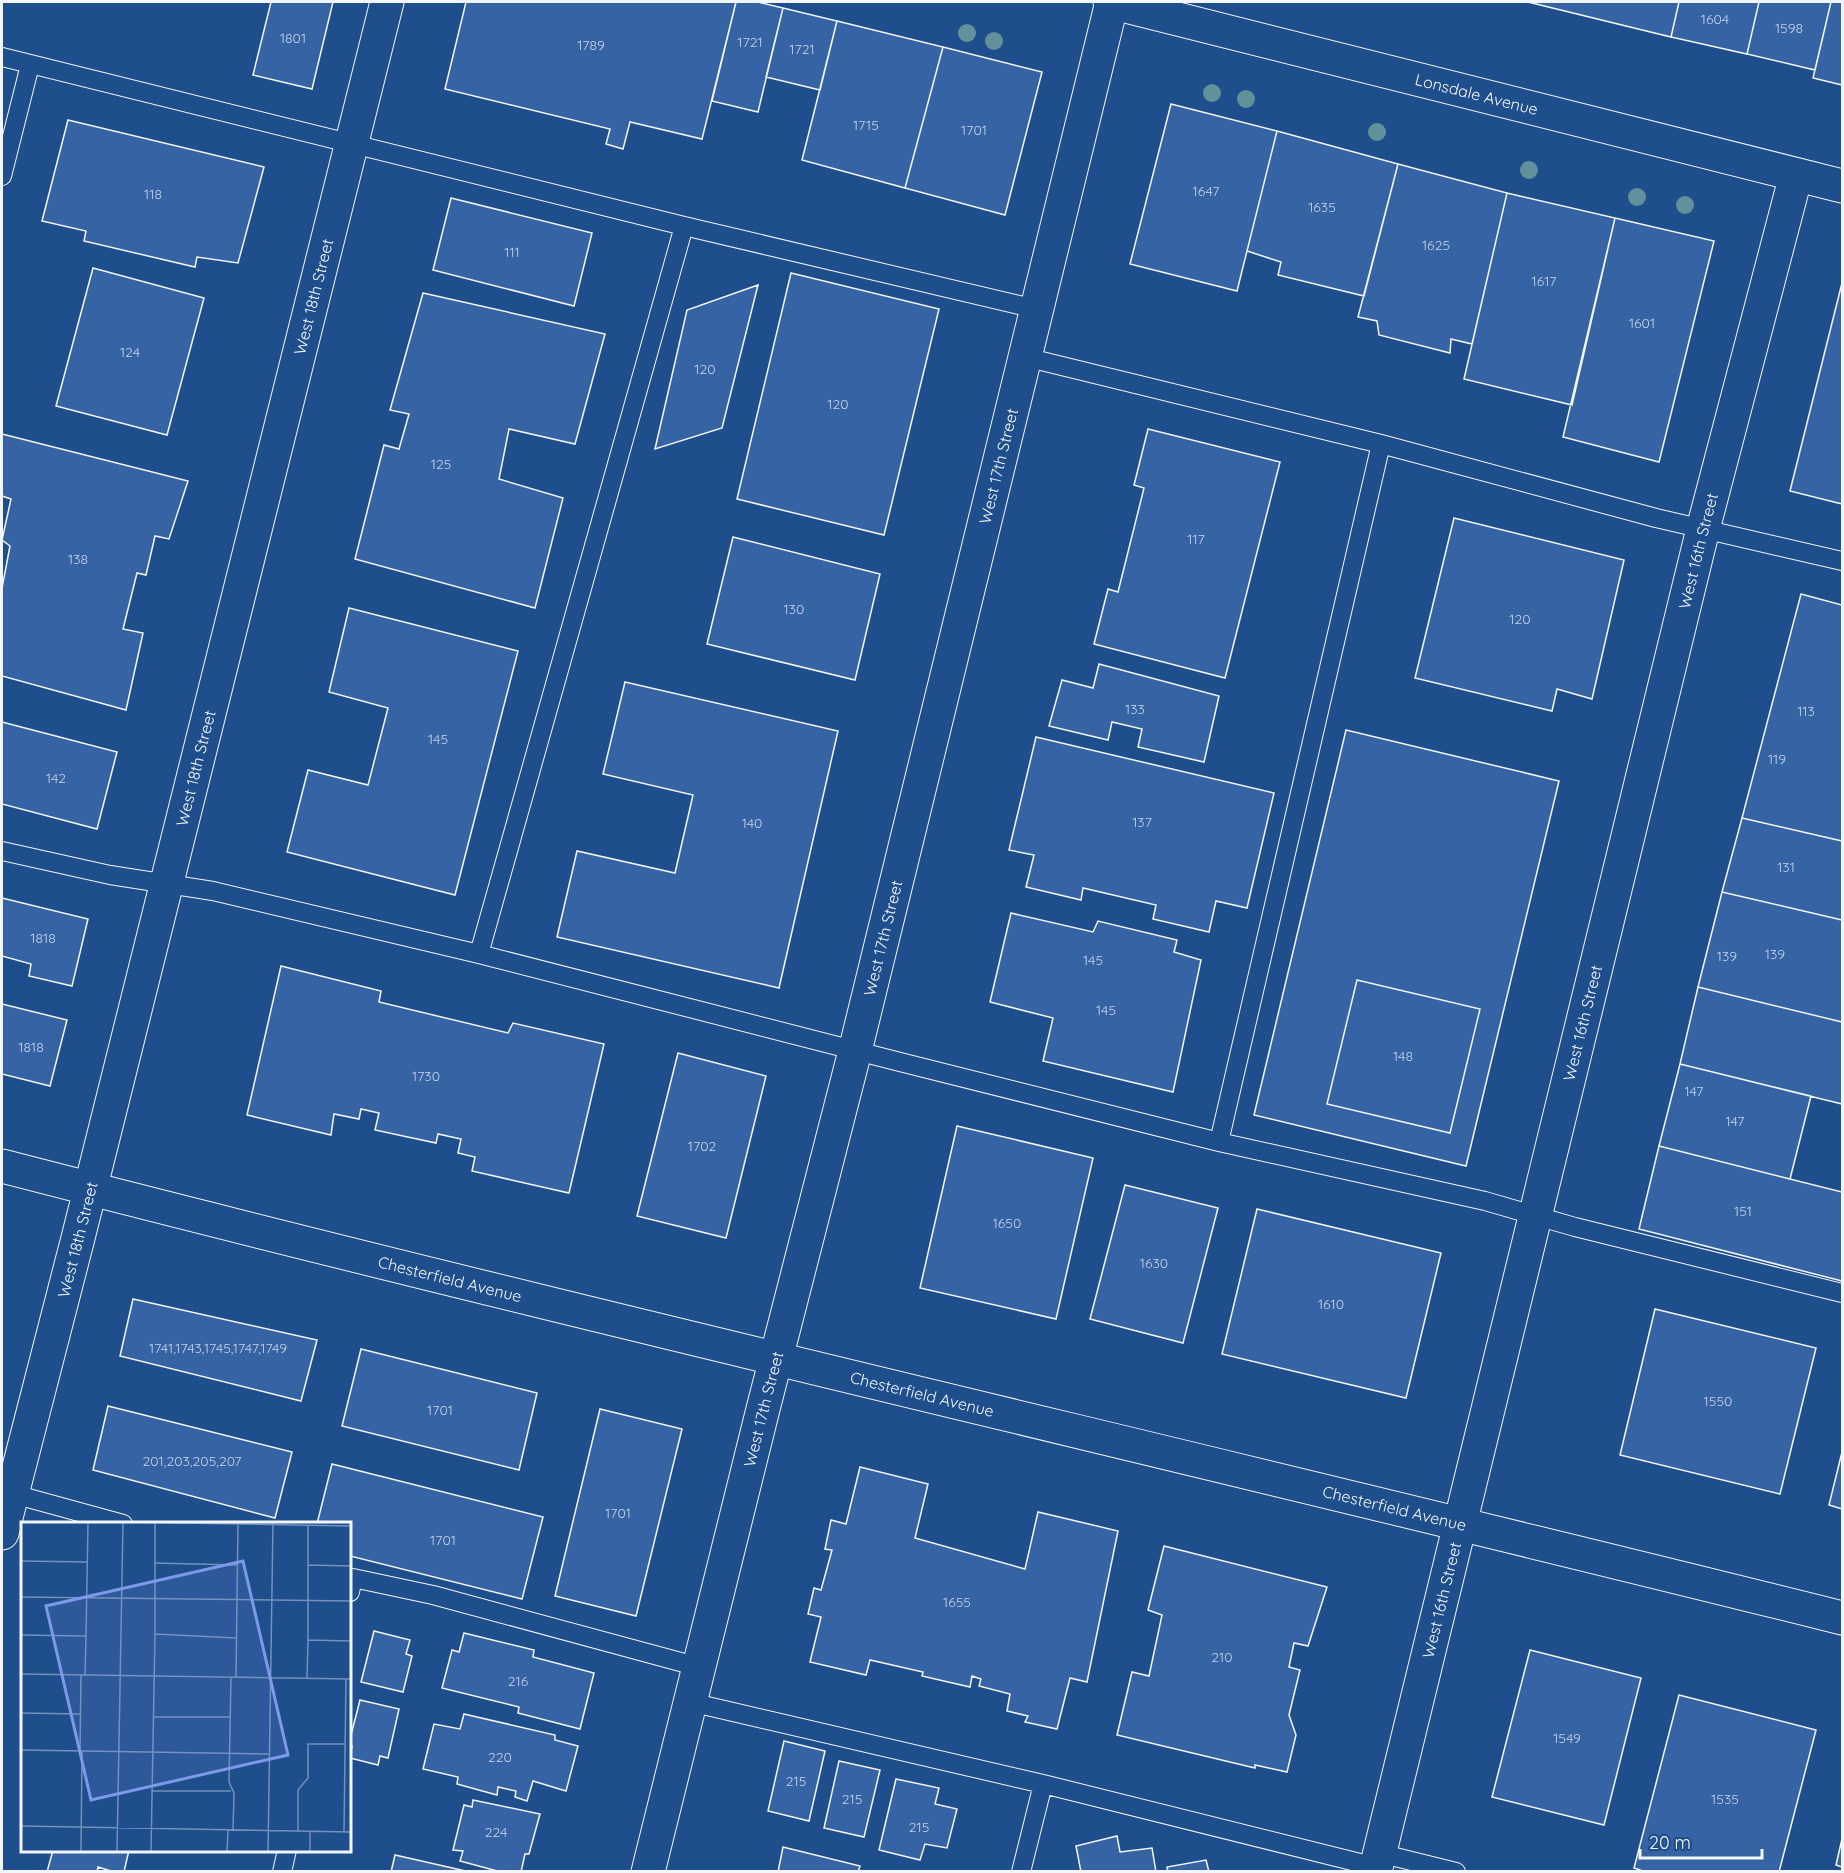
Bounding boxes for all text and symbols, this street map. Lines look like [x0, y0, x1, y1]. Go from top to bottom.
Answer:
house number: 1604 [1701, 10, 1729, 28]
house number: 1598 [1775, 19, 1803, 37]
house number: 1801 [280, 29, 306, 47]
house number: 1721 [737, 33, 763, 51]
house number: 1789 [577, 36, 605, 54]
house number: 1721 [789, 40, 815, 58]
street label: Lonsdale Avenue [1413, 69, 1540, 119]
house number: 1715 [853, 116, 879, 134]
house number: 1701 [961, 121, 987, 139]
house number: 1647 [1192, 182, 1220, 200]
house number: 118 [144, 185, 162, 203]
house number: 1635 [1308, 198, 1336, 216]
house number: 1625 [1422, 236, 1450, 254]
street label: West 18th Street [289, 237, 337, 357]
house number: 111 [504, 243, 520, 261]
house number: 1617 [1531, 272, 1557, 290]
house number: 1601 [1629, 314, 1655, 332]
house number: 124 [120, 343, 140, 361]
house number: 120 [694, 360, 716, 378]
house number: 120 [827, 395, 849, 413]
street label: West 17th Street [975, 406, 1022, 526]
house number: 125 [431, 455, 451, 473]
street label: West 16th Street [1674, 491, 1722, 611]
house number: 117 [1187, 530, 1205, 548]
house number: 138 [68, 550, 88, 568]
house number: 130 [784, 600, 804, 618]
house number: 120 [1509, 610, 1531, 628]
house number: 133 [1125, 700, 1145, 718]
house number: 113 [1797, 702, 1815, 720]
street label: West 18th Street [171, 708, 220, 828]
house number: 145 [428, 730, 448, 748]
house number: 119 [1768, 750, 1786, 768]
house number: 142 [46, 769, 66, 787]
house number: 137 [1132, 813, 1152, 831]
house number: 140 [742, 814, 762, 832]
house number: 131 [1777, 858, 1795, 876]
street label: West 17th Street [859, 878, 906, 998]
house number: 1818 [30, 929, 56, 947]
house number: 139 [1765, 945, 1785, 963]
house number: 139 [1717, 947, 1737, 965]
house number: 145 [1083, 951, 1103, 969]
street label: West 16th Street [1559, 963, 1606, 1083]
house number: 145 [1096, 1001, 1116, 1019]
house number: 1818 [18, 1038, 44, 1056]
house number: 148 [1393, 1047, 1413, 1065]
house number: 1730 [412, 1067, 440, 1085]
house number: 147 [1684, 1082, 1704, 1100]
house number: 147 [1725, 1112, 1745, 1130]
house number: 1702 [688, 1137, 716, 1155]
street label: West 18th Street [53, 1180, 102, 1300]
house number: 151 [1734, 1202, 1752, 1220]
house number: 1650 [993, 1214, 1021, 1232]
street label: Chesterfield Avenue [376, 1252, 524, 1306]
house number: 1630 [1140, 1254, 1168, 1272]
house number: 1610 [1318, 1295, 1344, 1313]
house number: 1741,1743,1745,1747,1749 [149, 1339, 287, 1357]
street label: West 17th Street [739, 1349, 787, 1469]
street label: Chesterfield Avenue [848, 1367, 996, 1421]
house number: 1550 [1704, 1392, 1732, 1410]
house number: 1701 [427, 1401, 453, 1419]
house number: 201,203,205,207 [142, 1452, 242, 1470]
street label: Chesterfield Avenue [1321, 1481, 1469, 1535]
house number: 1701 [605, 1504, 631, 1522]
inset map [21, 1522, 351, 1852]
house number: 1701 [430, 1531, 456, 1549]
street label: West 16th Street [1418, 1540, 1465, 1660]
house number: 1655 [943, 1593, 971, 1611]
house number: 210 [1211, 1648, 1233, 1666]
house number: 216 [508, 1672, 529, 1690]
house number: 1549 [1553, 1729, 1581, 1747]
house number: 220 [488, 1748, 512, 1766]
house number: 215 [786, 1772, 806, 1790]
house number: 215 [842, 1790, 862, 1808]
house number: 1535 [1711, 1790, 1739, 1808]
house number: 215 [909, 1818, 929, 1836]
scale bar [1640, 1822, 1762, 1860]
house number: 224 [485, 1823, 507, 1841]
text: 20 m [1649, 1831, 1691, 1854]

